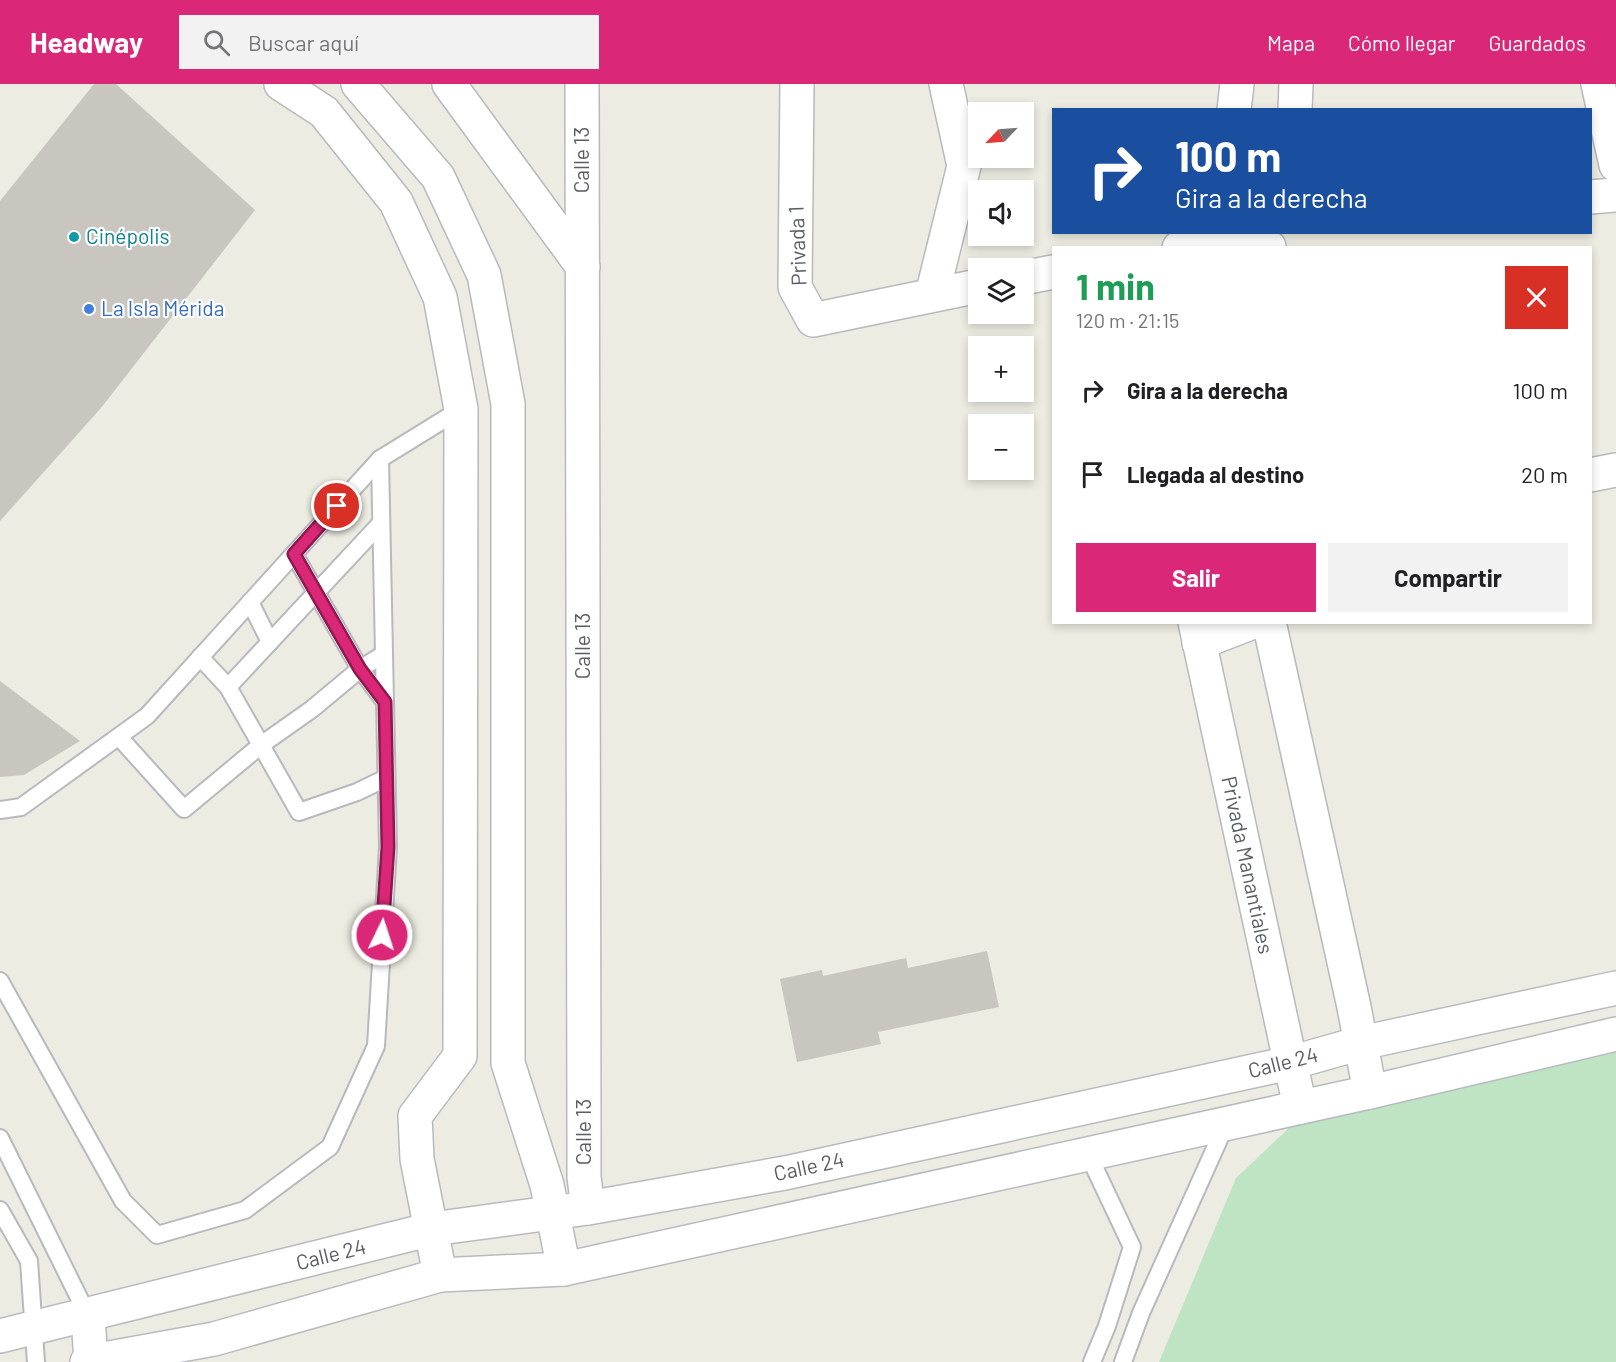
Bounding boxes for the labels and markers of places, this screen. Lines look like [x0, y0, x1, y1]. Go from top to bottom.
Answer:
place label: Cinépolis [86, 223, 170, 248]
marker: Cinépolis [67, 230, 81, 244]
place label: La Isla Mérida [101, 295, 225, 320]
marker: La Isla Mérida [82, 302, 96, 316]
pin [311, 480, 362, 531]

